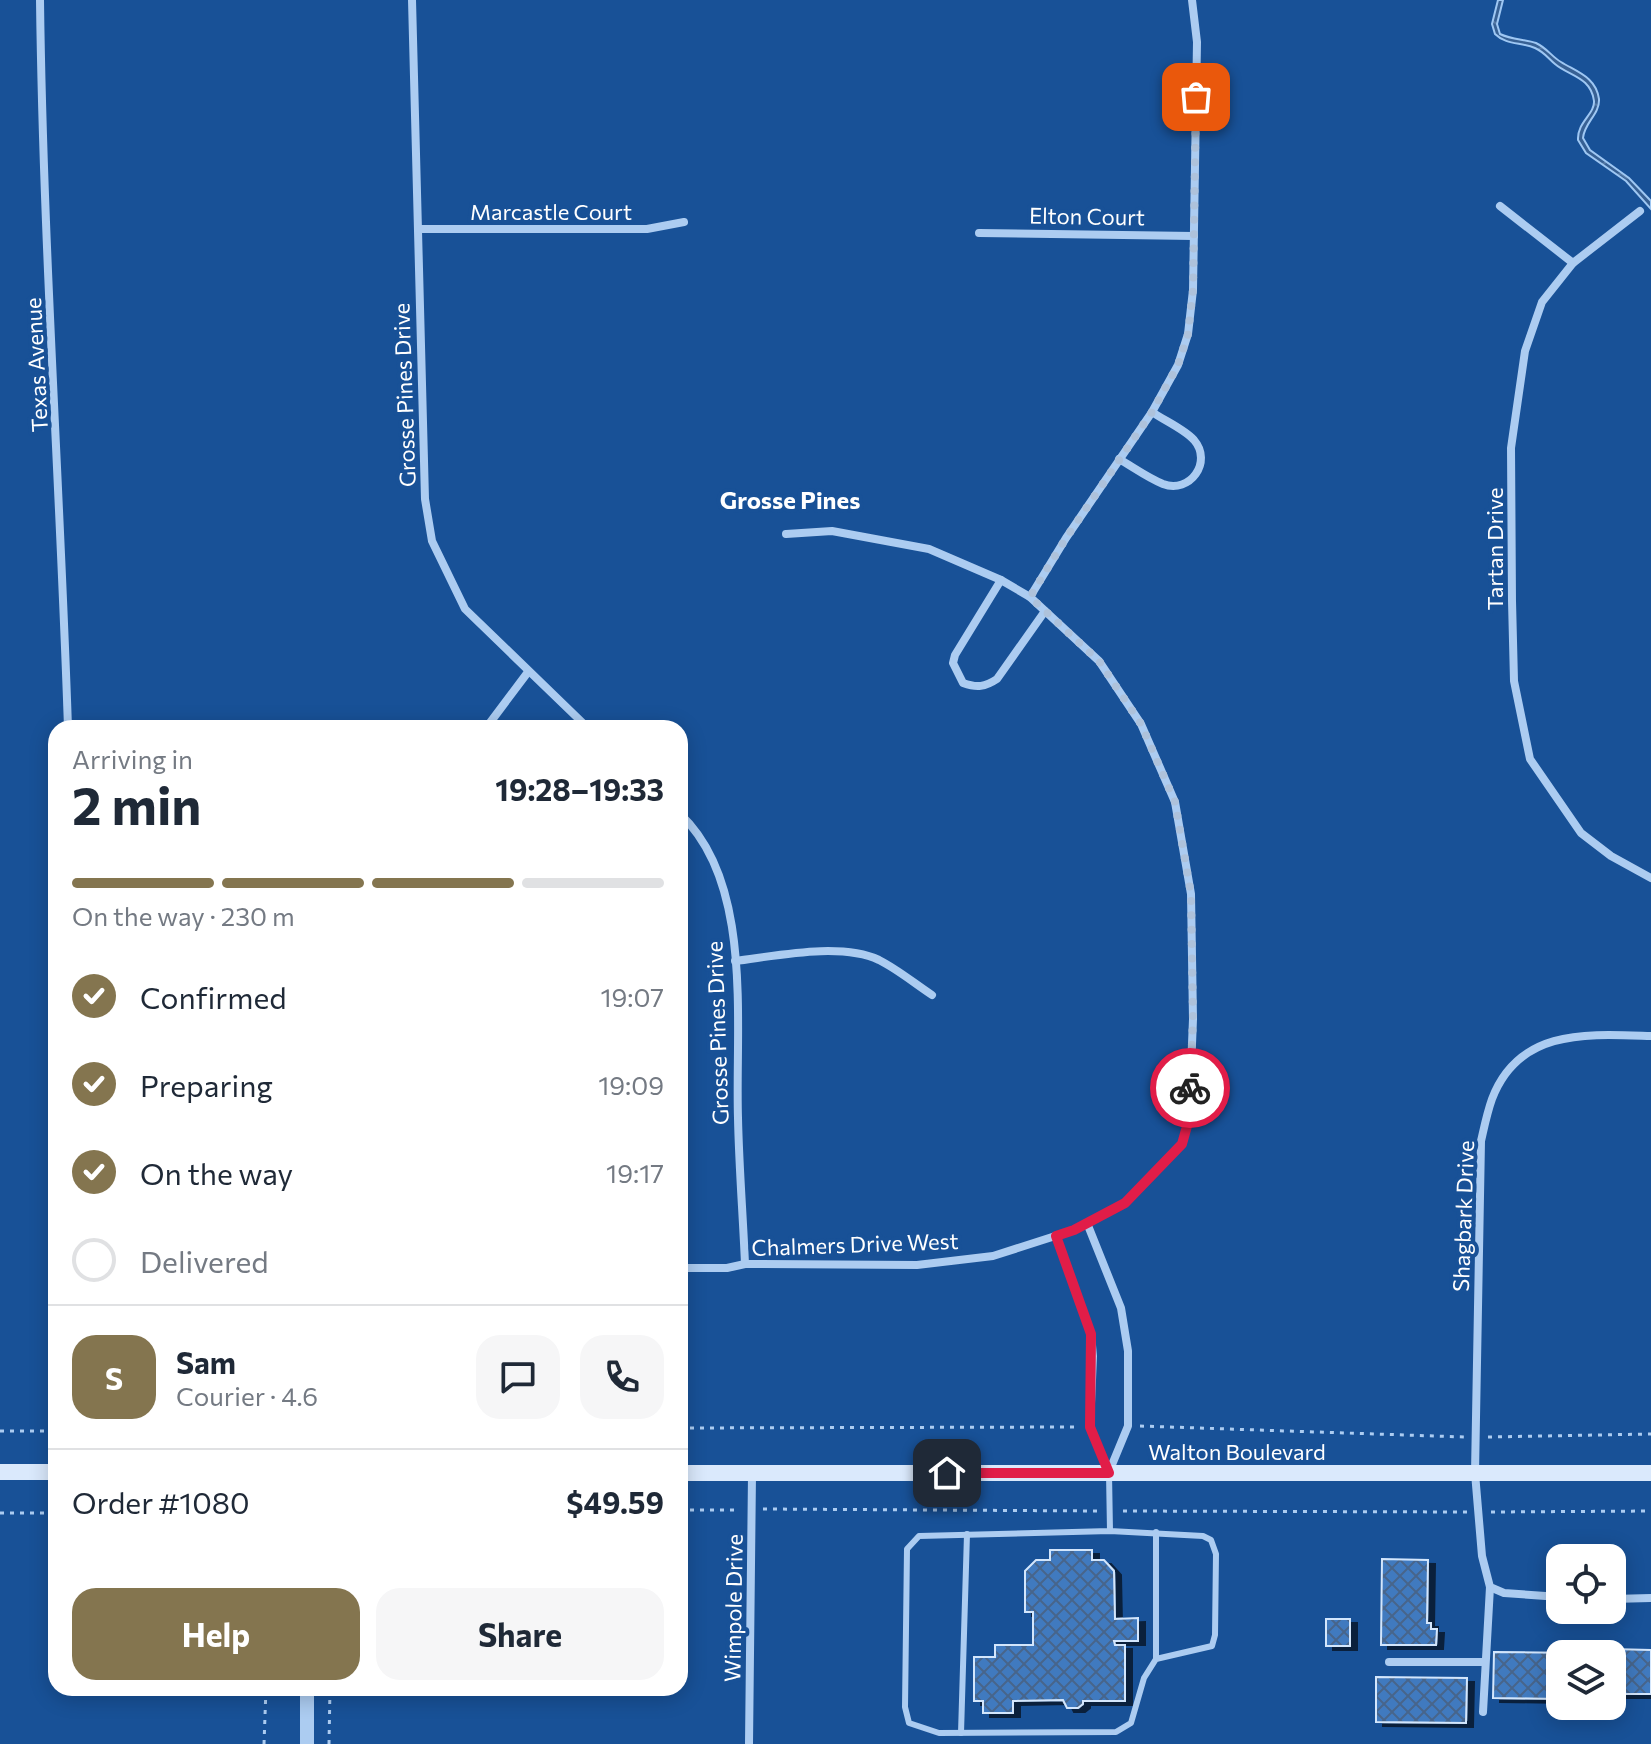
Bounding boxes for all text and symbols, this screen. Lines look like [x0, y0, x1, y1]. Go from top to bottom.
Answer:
pin [1162, 63, 1230, 131]
icon: bag [1174, 75, 1218, 119]
street label: Marcastle Court [470, 198, 632, 225]
street label: Elton Court [1029, 201, 1145, 231]
street label: Texas Avenue [19, 297, 53, 433]
street label: Grosse Pines Drive [387, 302, 421, 488]
district label: Grosse Pines [720, 485, 860, 514]
street label: Tartan Drive [1481, 488, 1508, 611]
text: Arriving in [72, 743, 193, 774]
text: 19:28–19:33 [495, 770, 664, 807]
text: 2 min [72, 772, 201, 836]
text: On the way · 230 m [72, 900, 295, 931]
street label: Grosse Pines Drive [700, 940, 734, 1126]
icon: check [72, 974, 116, 1018]
text: Confirmed [140, 978, 287, 1015]
text: 19:07 [600, 981, 664, 1012]
courier [1150, 1048, 1230, 1128]
icon: check [72, 1062, 116, 1106]
text: Preparing [140, 1066, 273, 1103]
icon: bike [1168, 1066, 1212, 1110]
text: 19:09 [598, 1069, 664, 1100]
street label: Shagbark Drive [1447, 1140, 1479, 1292]
icon: check [72, 1150, 116, 1194]
text: On the way [140, 1154, 293, 1191]
text: 19:17 [606, 1157, 664, 1188]
street label: Chalmers Drive West [751, 1227, 959, 1261]
text: Delivered [140, 1242, 269, 1279]
button: chat [476, 1335, 560, 1419]
button: phone [580, 1335, 664, 1419]
text: Sam [176, 1343, 236, 1380]
text: S [105, 1359, 123, 1396]
text: Courier · 4.6 [176, 1380, 318, 1411]
street label: Walton Boulevard [1148, 1438, 1326, 1465]
pin [913, 1439, 981, 1507]
icon: home [925, 1451, 969, 1495]
text: Order #1080 [72, 1483, 250, 1520]
text: $49.59 [566, 1483, 664, 1520]
street label: Wimpole Drive [718, 1534, 748, 1682]
map controls [1546, 1544, 1626, 1720]
button: locate [1546, 1544, 1626, 1624]
button: Help [72, 1588, 360, 1680]
button: Share [376, 1588, 664, 1680]
button: layers [1546, 1640, 1626, 1720]

